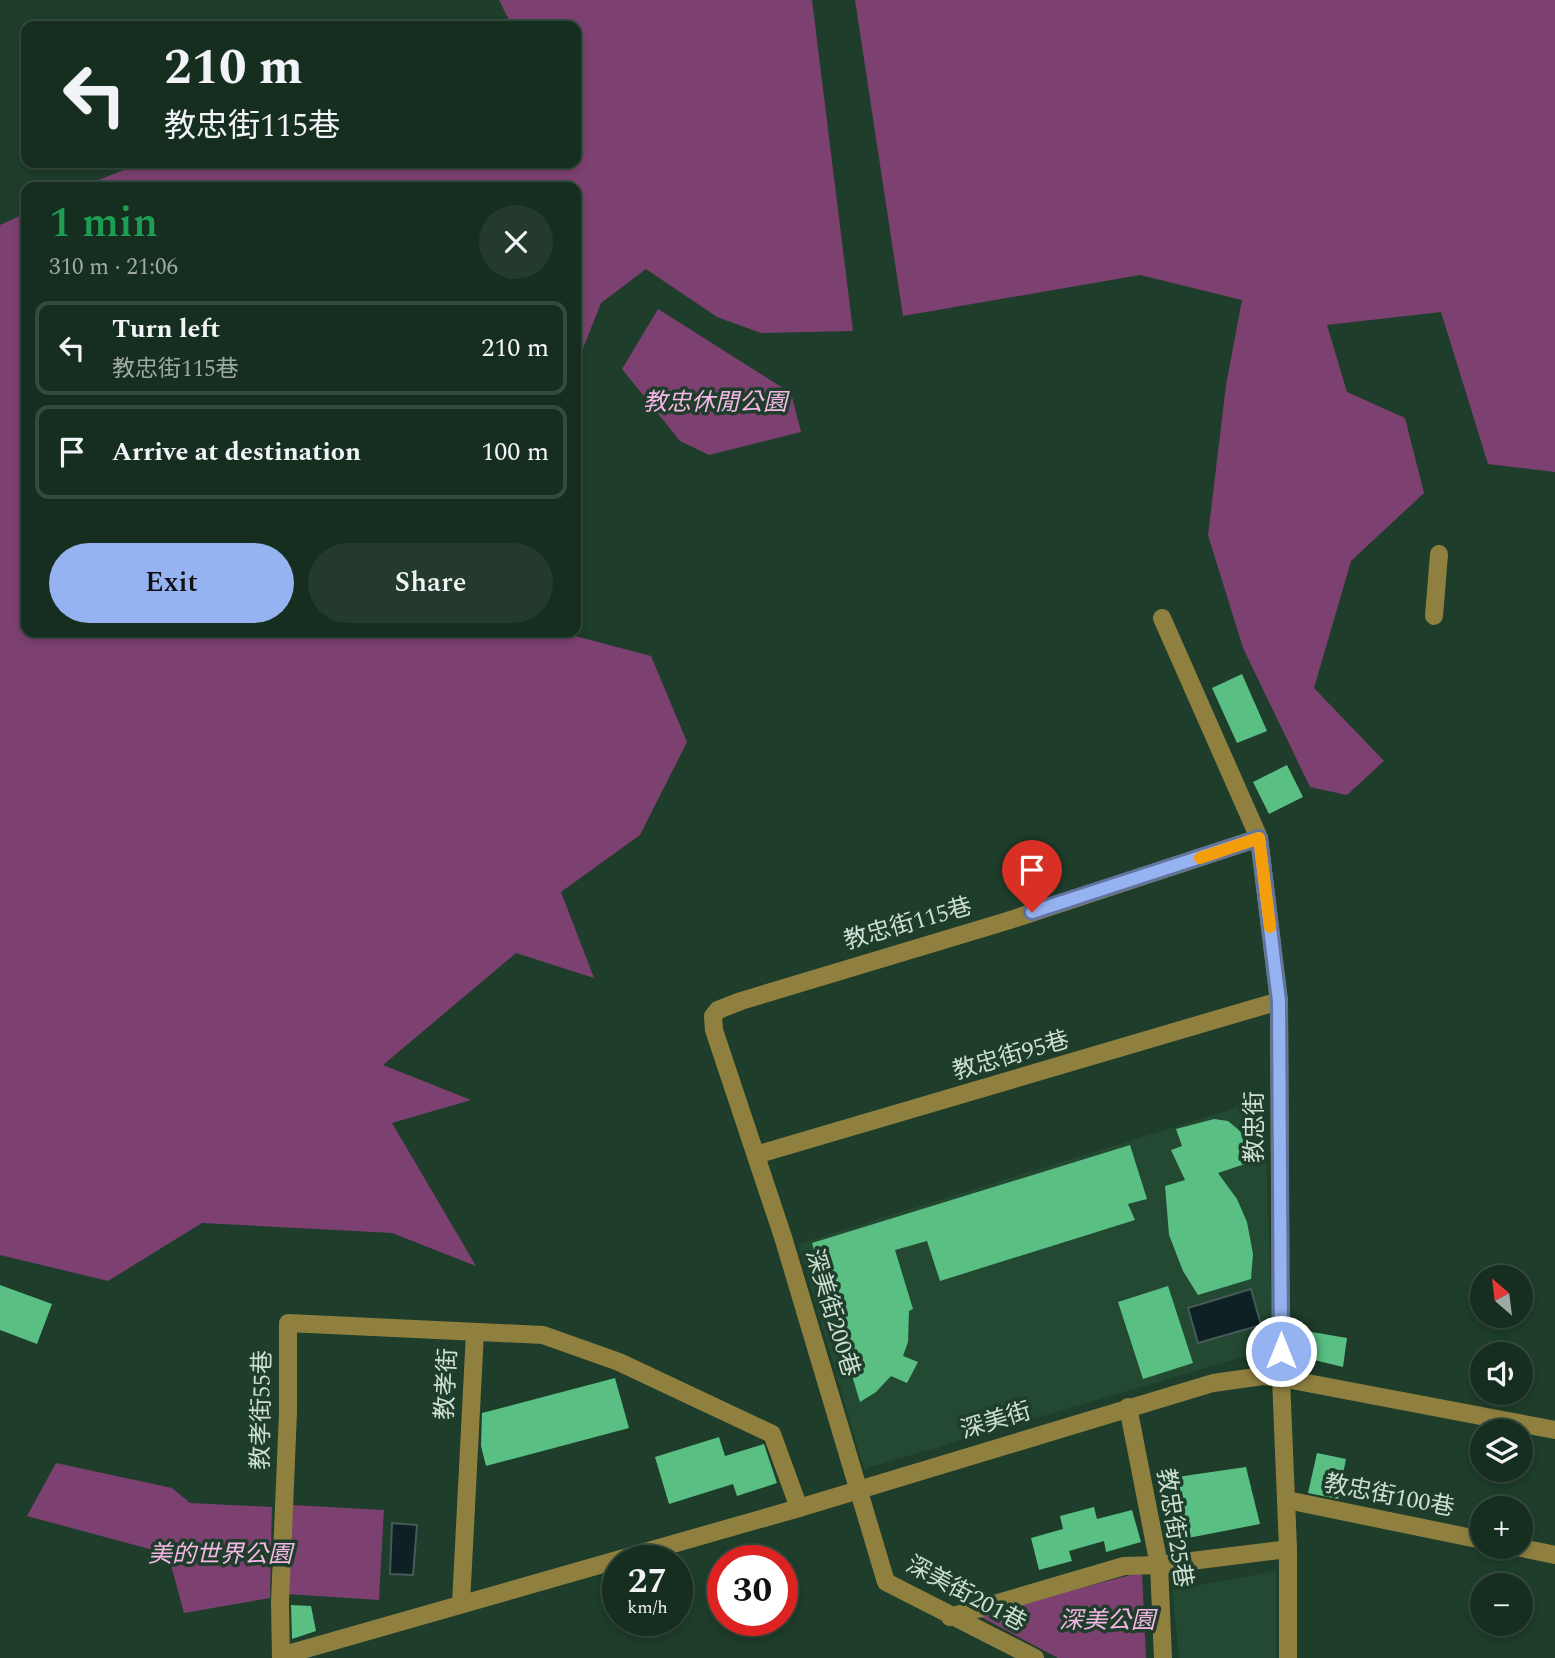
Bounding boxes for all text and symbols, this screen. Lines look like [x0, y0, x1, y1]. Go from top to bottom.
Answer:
text: 210 m [164, 31, 303, 106]
icon: left [49, 49, 140, 140]
text: 教忠街115巷 [164, 102, 340, 151]
text: 1 min [49, 192, 158, 255]
button: close [479, 205, 553, 279]
text: 310 m · 21:06 [49, 250, 178, 285]
text: Turn left [112, 309, 220, 349]
text: 210 m [481, 328, 549, 368]
icon: left [53, 329, 91, 367]
text: 教忠街115巷 [112, 352, 239, 387]
park label: 教忠休閒公園 [643, 385, 790, 421]
text: Arrive at destination [112, 432, 361, 472]
text: 100 m [481, 432, 549, 472]
icon: arrive [53, 433, 91, 471]
button: Exit [49, 543, 294, 623]
button: Share [308, 543, 553, 623]
pin [1002, 840, 1062, 912]
icon: arrive [1013, 851, 1051, 889]
street label: 教忠街115巷 [840, 889, 976, 959]
street label: 教忠街95巷 [948, 1022, 1074, 1090]
street label: 教忠街 [1237, 1091, 1273, 1163]
street label: 深美街200巷 [795, 1245, 869, 1381]
north arrow [1470, 1265, 1533, 1328]
map controls [1470, 1265, 1533, 1636]
position arrow [1244, 1314, 1318, 1388]
button: sound [1470, 1342, 1533, 1405]
street label: 教孝街 [427, 1347, 467, 1421]
street label: 教孝街55巷 [243, 1350, 281, 1470]
street label: 深美街 [956, 1393, 1036, 1449]
button: layers [1470, 1419, 1533, 1482]
street label: 教忠街25巷 [1147, 1466, 1201, 1590]
street label: 教忠街100巷 [1321, 1466, 1457, 1526]
button: + [1470, 1496, 1533, 1559]
park label: 美的世界公園 [148, 1537, 295, 1573]
speed limit sign: 30 [707, 1545, 798, 1636]
street label: 深美街201巷 [899, 1547, 1033, 1641]
text: 27 [628, 1555, 667, 1608]
button: − [1470, 1573, 1533, 1636]
text: km/h [627, 1594, 668, 1621]
park label: 深美公園 [1059, 1603, 1158, 1639]

